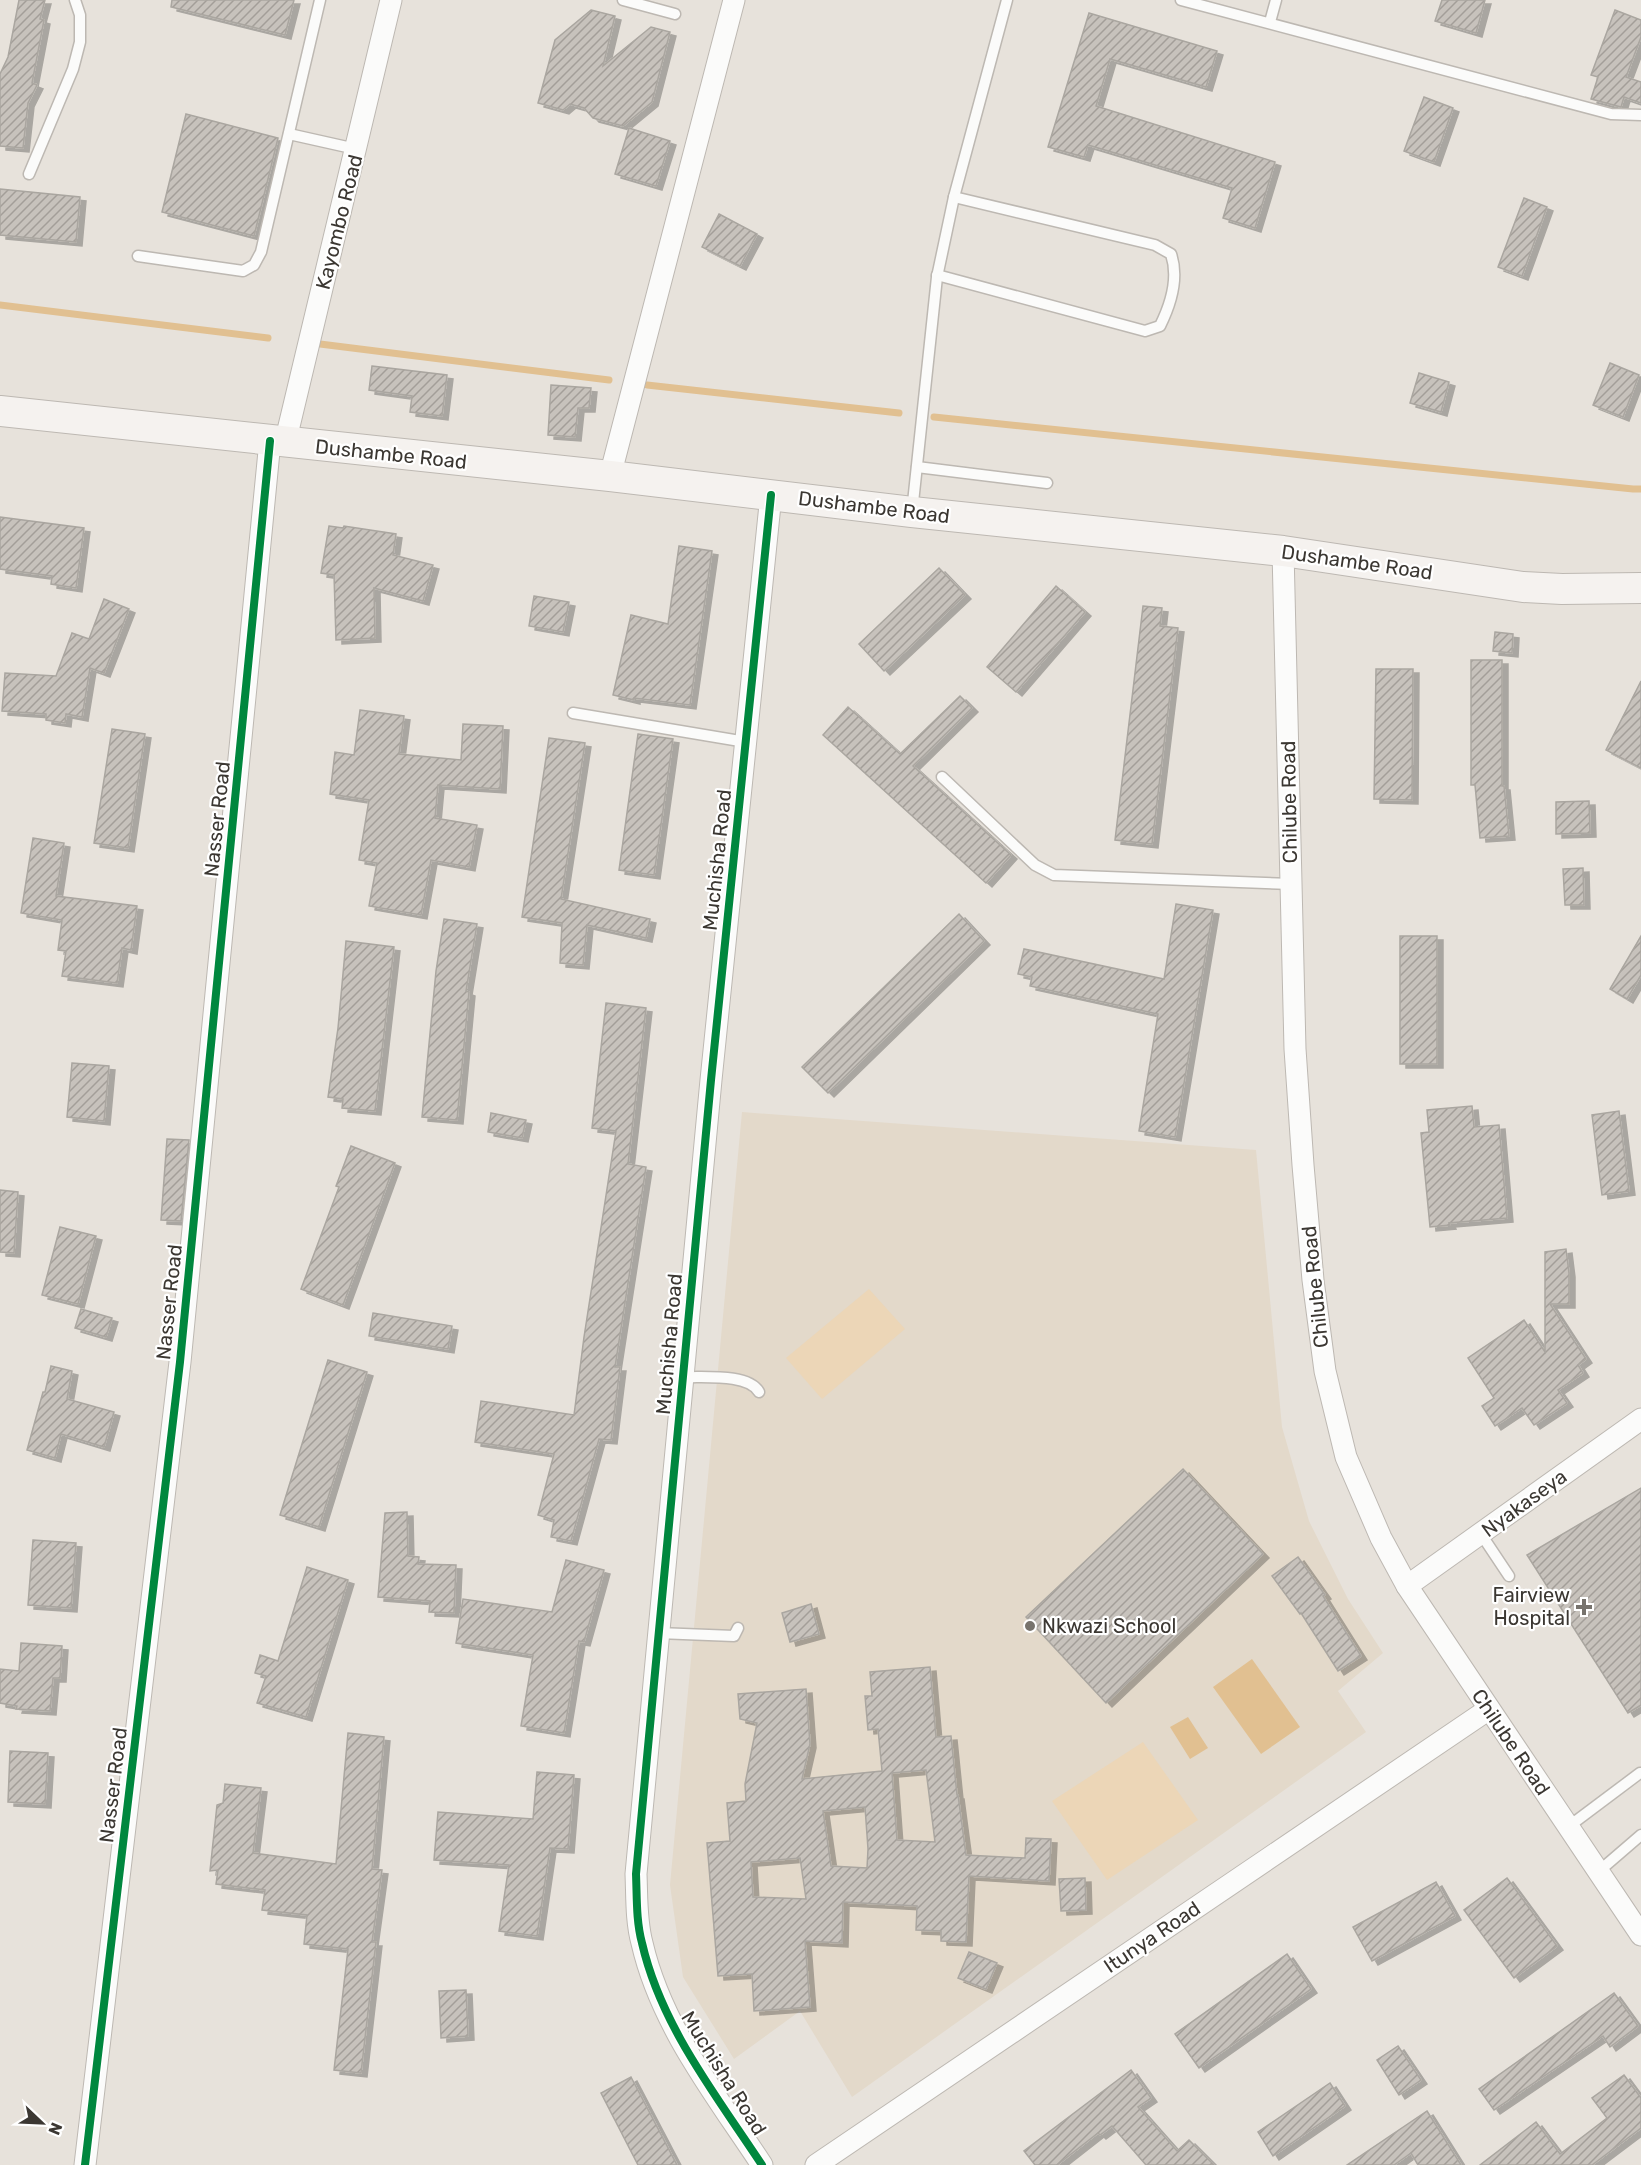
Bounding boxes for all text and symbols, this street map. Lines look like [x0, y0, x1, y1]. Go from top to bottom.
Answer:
street label: Kayombo Road [311, 152, 367, 292]
street label: Dushambe Road [314, 434, 468, 474]
street label: Dushambe Road [797, 486, 951, 528]
street label: Dushambe Road [1280, 540, 1434, 584]
street label: Chilube Road [1276, 740, 1302, 864]
street label: Nasser Road [199, 760, 235, 878]
street label: Muchisha Road [698, 788, 736, 932]
street label: Chilube Road [1297, 1225, 1333, 1349]
street label: Nasser Road [151, 1243, 187, 1361]
street label: Muchisha Road [651, 1272, 687, 1416]
street label: Nyakaseya [1477, 1464, 1571, 1542]
place label: Fairview Hospital [1493, 1583, 1570, 1630]
marker: Fairview Hospital [1575, 1598, 1593, 1616]
place label: Nkwazi School [1042, 1614, 1176, 1638]
marker: Nkwazi School [1023, 1619, 1037, 1633]
street label: Chilube Road [1467, 1684, 1555, 1800]
street label: Nasser Road [94, 1726, 132, 1844]
street label: Itunya Road [1099, 1896, 1205, 1978]
street label: Muchisha Road [676, 2007, 772, 2139]
north arrow [12, 2093, 72, 2153]
text: N [44, 2120, 66, 2138]

